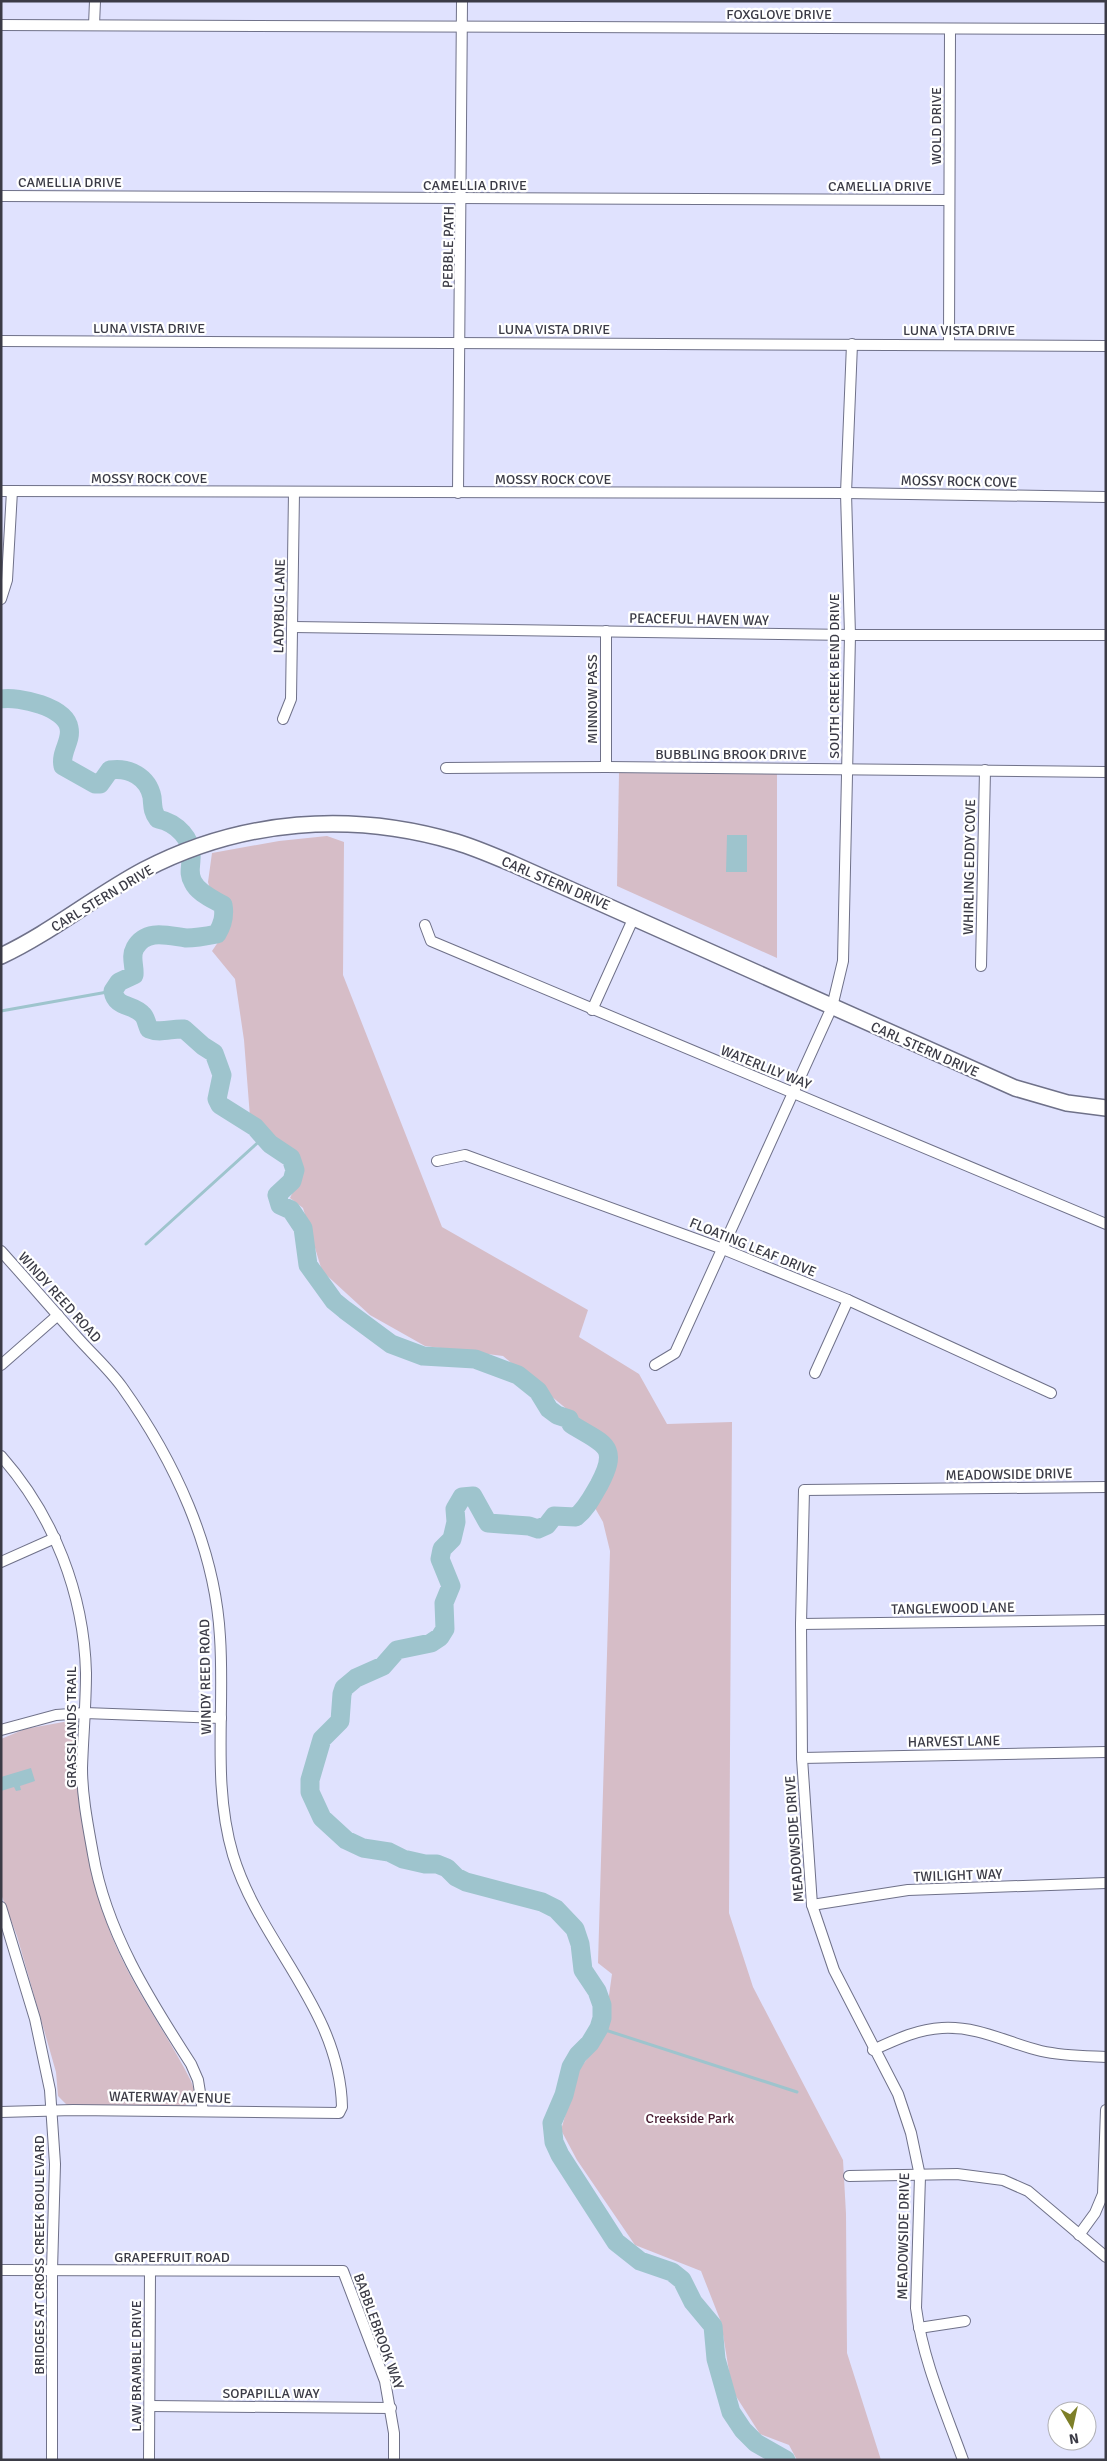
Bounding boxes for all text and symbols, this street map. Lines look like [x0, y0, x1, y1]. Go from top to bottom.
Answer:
street label: FOXGLOVE DRIVE [726, 6, 832, 23]
street label: WOLD DRIVE [928, 87, 945, 165]
street label: CAMELLIA DRIVE [18, 174, 122, 191]
street label: CAMELLIA DRIVE [423, 177, 527, 194]
street label: CAMELLIA DRIVE [828, 178, 932, 195]
street label: PEBBLE PATH [439, 206, 458, 288]
street label: LUNA VISTA DRIVE [93, 320, 205, 337]
street label: LUNA VISTA DRIVE [498, 321, 610, 338]
street label: LUNA VISTA DRIVE [903, 322, 1015, 339]
street label: MOSSY ROCK COVE [91, 470, 207, 487]
street label: MOSSY ROCK COVE [495, 471, 611, 488]
street label: MOSSY ROCK COVE [900, 472, 1018, 491]
street label: LADYBUG LANE [270, 558, 289, 653]
street label: SOUTH CREEK BEND DRIVE [826, 593, 843, 759]
street label: PEACEFUL HAVEN WAY [629, 610, 769, 629]
street label: MINNOW PASS [584, 654, 601, 744]
street label: BUBBLING BROOK DRIVE [655, 746, 807, 763]
street label: WHIRLING EDDY COVE [960, 799, 979, 935]
street label: CARL STERN DRIVE [499, 853, 613, 914]
street label: CARL STERN DRIVE [48, 861, 157, 936]
street label: CARL STERN DRIVE [868, 1018, 982, 1081]
street label: WATERLILY WAY [718, 1042, 814, 1093]
street label: FLOATING LEAF DRIVE [687, 1214, 819, 1281]
street label: WINDY REED ROAD [15, 1249, 105, 1346]
street label: MEADOWSIDE DRIVE [945, 1465, 1073, 1484]
street label: TANGLEWOOD LANE [891, 1599, 1015, 1618]
street label: WINDY REED ROAD [196, 1619, 215, 1735]
street label: GRASSLANDS TRAIL [63, 1666, 80, 1788]
street label: HARVEST LANE [908, 1732, 1001, 1751]
street label: MEADOWSIDE DRIVE [782, 1775, 807, 1903]
street label: TWILIGHT WAY [913, 1865, 1003, 1886]
street label: WATERWAY AVENUE [109, 2088, 231, 2107]
park label: Creekside Park [646, 2110, 734, 2127]
street label: BRIDGES AT CROSS CREEK BOULEVARD [31, 2135, 48, 2375]
street label: MEADOWSIDE DRIVE [894, 2172, 913, 2300]
street label: GRAPEFRUIT ROAD [114, 2249, 230, 2266]
street label: BABBLEBROOK WAY [350, 2271, 407, 2391]
street label: LAW BRAMBLE DRIVE [128, 2300, 145, 2432]
street label: SOPAPILLA WAY [222, 2385, 320, 2402]
north arrow [1047, 2401, 1097, 2451]
text: N [1068, 2429, 1080, 2448]

